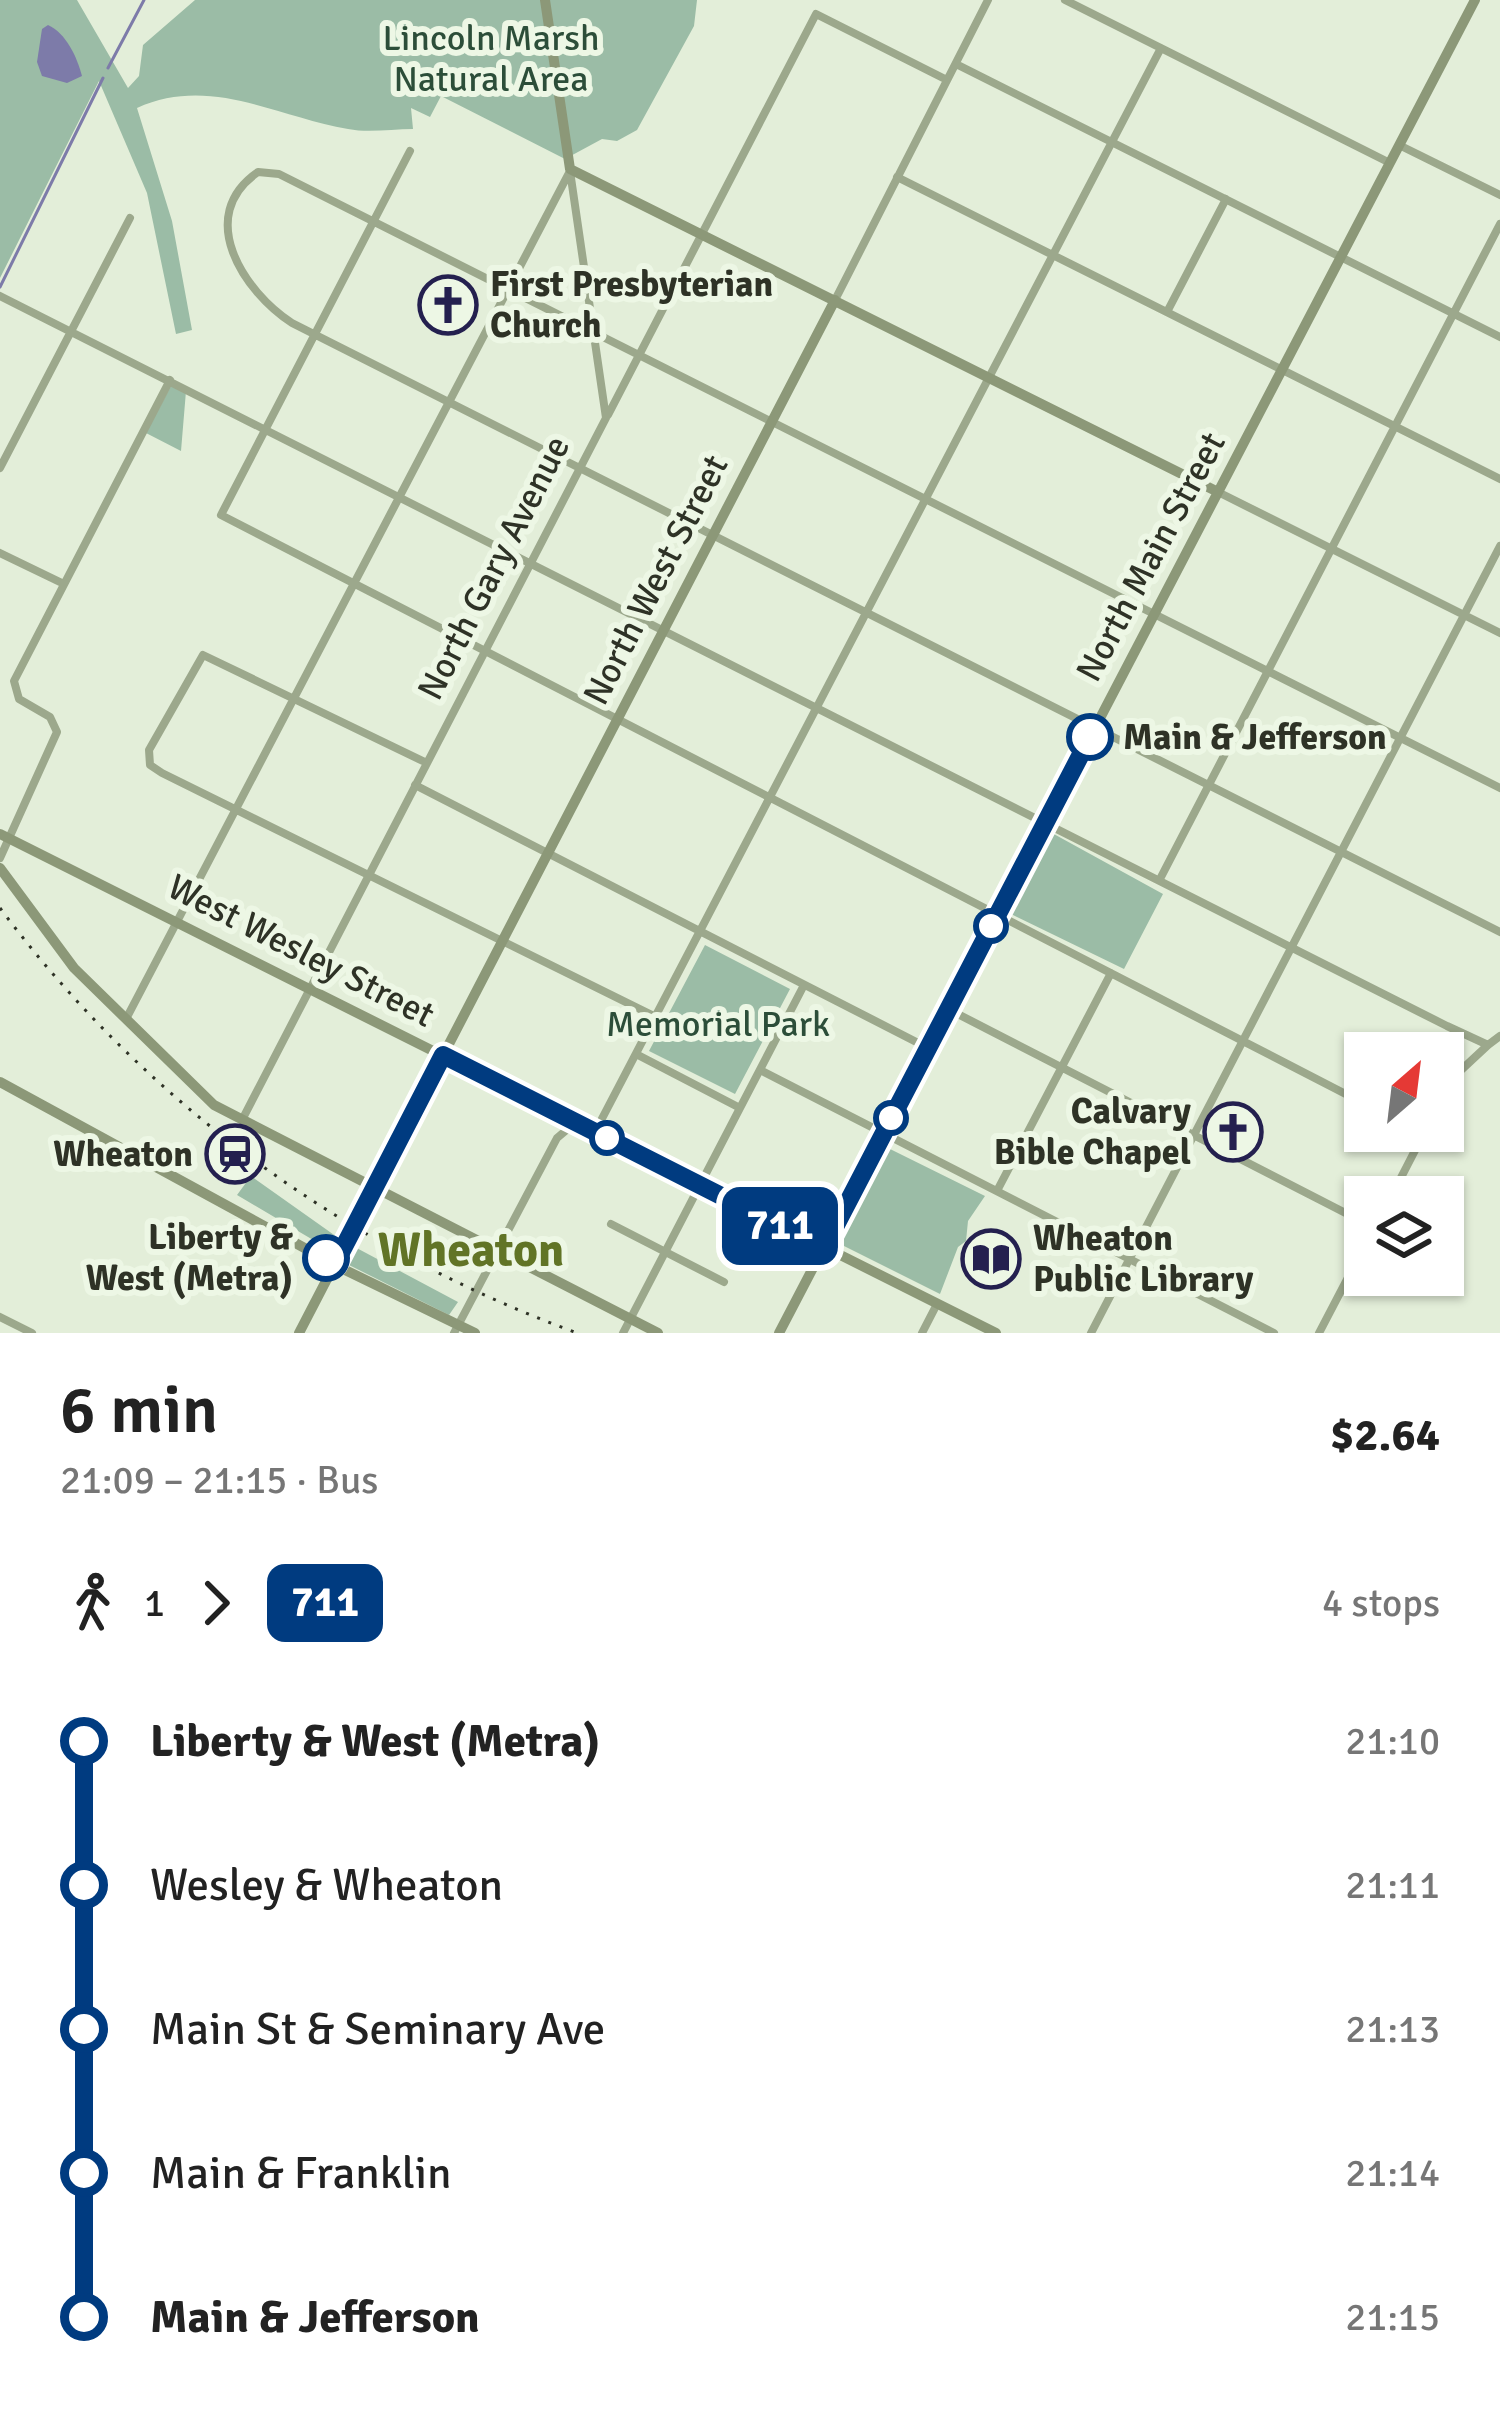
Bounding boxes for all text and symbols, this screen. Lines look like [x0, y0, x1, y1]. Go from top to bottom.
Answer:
park label: Lincoln Marsh Natural Area [382, 16, 600, 102]
place label: First Presbyterian Church [490, 262, 773, 348]
church icon: First Presbyterian Church [417, 274, 479, 336]
street label: North Main Street [1066, 425, 1236, 689]
street label: North Gary Avenue [408, 428, 580, 708]
street label: North West Street [574, 447, 738, 713]
marker: Main & Jefferson [1068, 715, 1112, 759]
place label: Main & Jefferson [1123, 715, 1387, 760]
street label: West Wesley Street [160, 864, 442, 1038]
unlabelled marker [975, 910, 1007, 942]
park label: Memorial Park [606, 1002, 830, 1047]
north arrow [1344, 1032, 1464, 1152]
map controls [1344, 1032, 1464, 1296]
place label: Calvary Bible Chapel [994, 1089, 1191, 1175]
church icon: Calvary Bible Chapel [1202, 1101, 1264, 1163]
unlabelled marker [875, 1102, 907, 1134]
unlabelled marker [591, 1122, 623, 1154]
station icon: Wheaton [204, 1123, 266, 1185]
place label: Wheaton [53, 1132, 193, 1177]
button: layers [1344, 1176, 1464, 1296]
line badge: 711 [711, 1187, 849, 1265]
text: 711 [746, 1200, 814, 1251]
place label: Liberty & West (Metra) [86, 1215, 293, 1301]
place label: Wheaton Public Library [1033, 1216, 1254, 1302]
district label: Wheaton [378, 1221, 564, 1280]
library icon: Wheaton Public Library [960, 1228, 1022, 1290]
marker: Liberty & West (Metra) [304, 1236, 348, 1280]
text: 6 min [60, 1370, 218, 1451]
text: $2.64 [1330, 1408, 1440, 1463]
text: 21:09 – 21:15 · Bus [60, 1456, 378, 1504]
icon: walk [60, 1570, 126, 1636]
icon: forward [183, 1570, 249, 1636]
text: 711 [291, 1577, 359, 1628]
text: 1 [144, 1579, 165, 1627]
text: 4 stops [1322, 1579, 1440, 1627]
text: Liberty & West (Metra) [150, 1714, 600, 1769]
text: 21:10 [1345, 1717, 1440, 1765]
text: Wesley & Wheaton [150, 1858, 503, 1913]
text: 21:11 [1345, 1861, 1440, 1909]
text: Main St & Seminary Ave [150, 2002, 605, 2057]
text: 21:13 [1345, 2005, 1440, 2053]
text: Main & Franklin [150, 2146, 451, 2201]
text: 21:14 [1345, 2149, 1440, 2197]
text: Main & Jefferson [150, 2290, 480, 2345]
text: 21:15 [1345, 2293, 1440, 2341]

